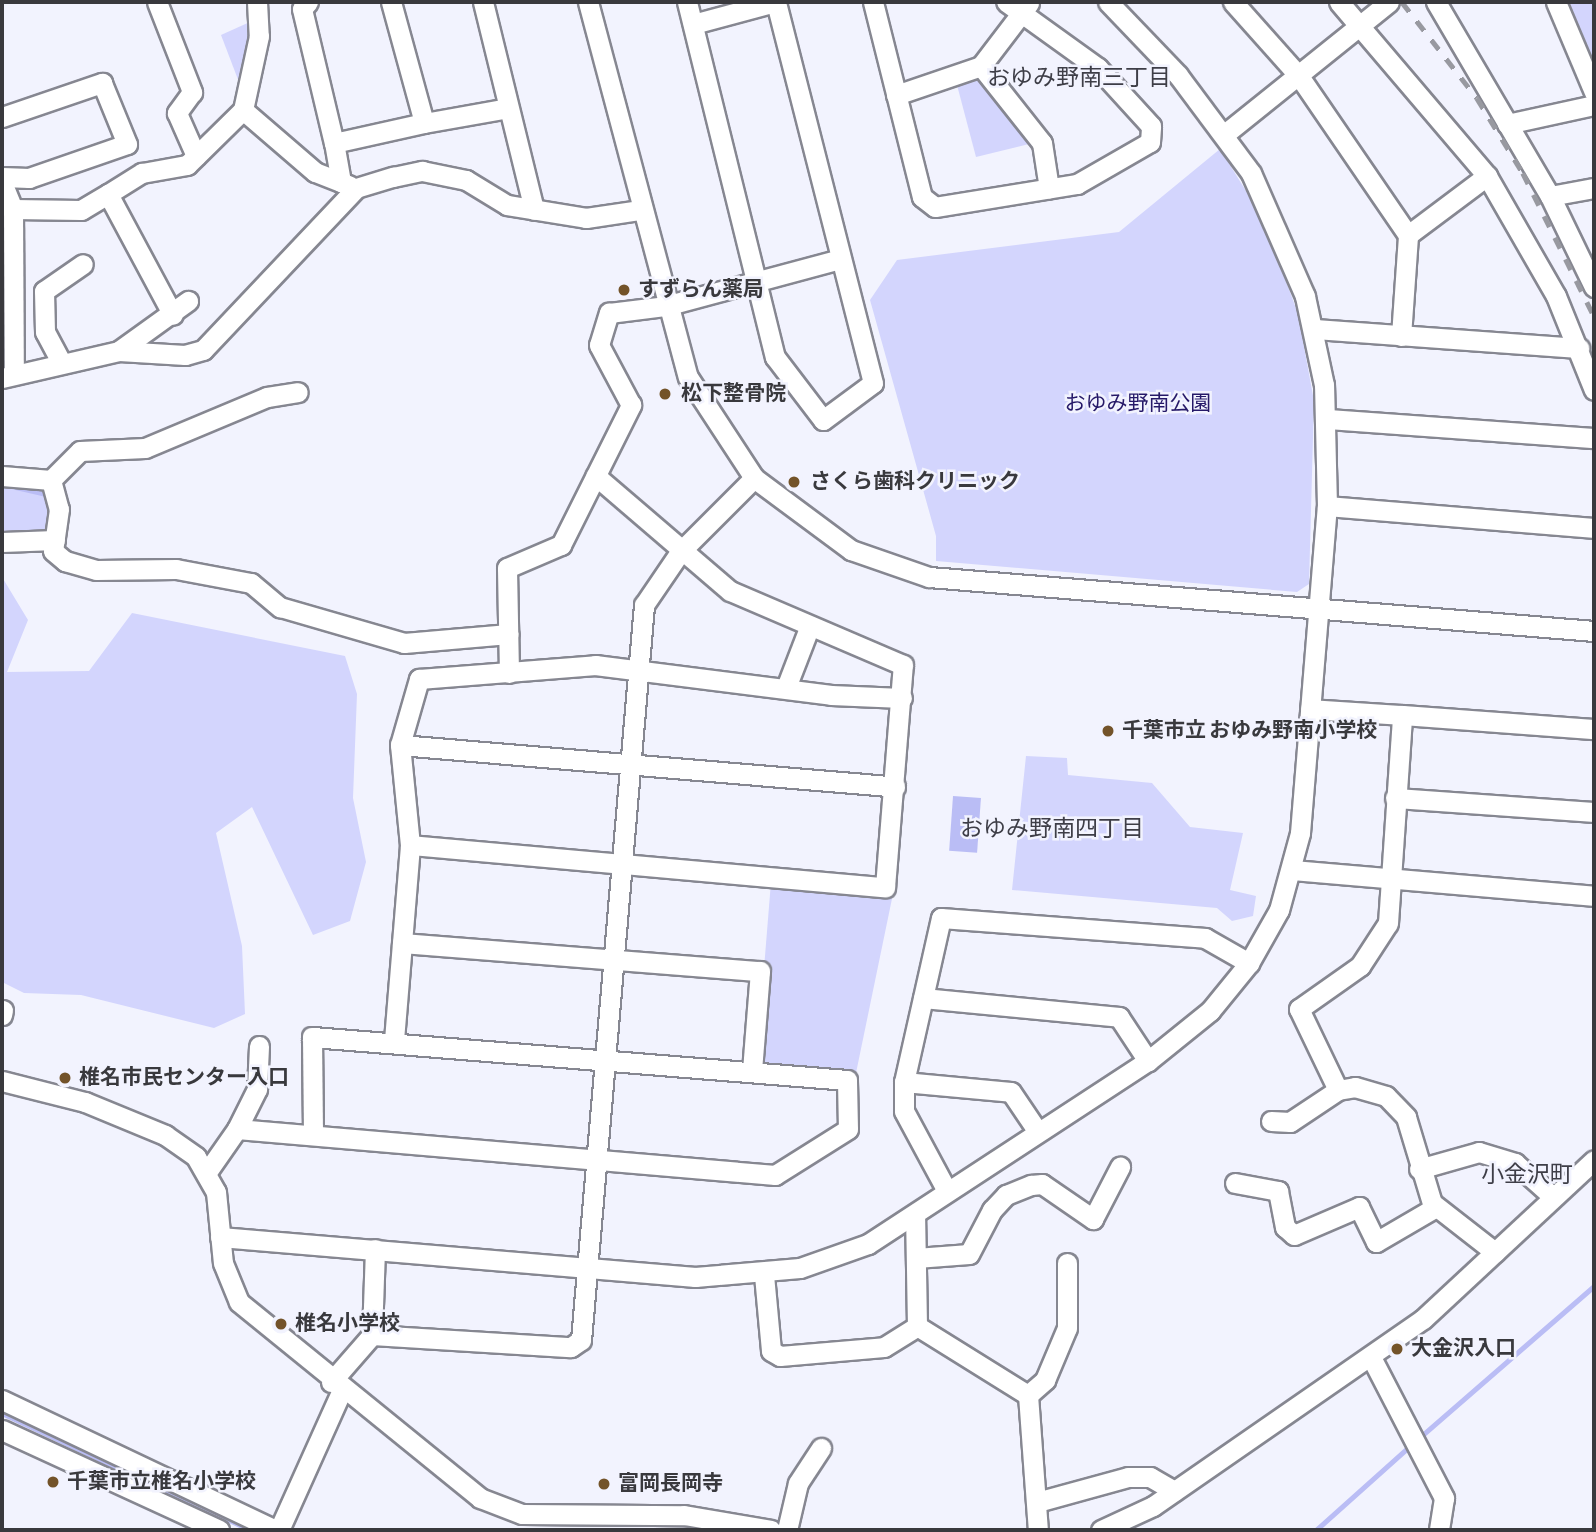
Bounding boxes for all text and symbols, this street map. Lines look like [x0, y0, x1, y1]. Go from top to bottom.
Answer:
district label: おゆみ野南三丁目 [987, 64, 1171, 92]
place label: すずらん薬局 [638, 277, 764, 303]
marker: すずらん薬局 [616, 282, 632, 298]
place label: 松下整骨院 [681, 381, 786, 407]
marker: 松下整骨院 [655, 384, 675, 404]
park label: おゆみ野南公園 [1065, 391, 1211, 417]
place label: さくら歯科クリニック [810, 469, 1020, 495]
marker: さくら歯科クリニック [784, 472, 804, 492]
place label: 千葉市立 おゆみ野南小学校 [1122, 718, 1377, 744]
marker: 千葉市立 おゆみ野南小学校 [1100, 723, 1116, 739]
district label: おゆみ野南四丁目 [960, 815, 1144, 843]
place label: 椎名市民センター入口 [79, 1065, 289, 1091]
marker: 椎名市民センター入口 [57, 1070, 73, 1086]
district label: 小金沢町 [1481, 1161, 1573, 1189]
place label: 椎名小学校 [295, 1311, 400, 1337]
marker: 椎名小学校 [273, 1316, 289, 1332]
place label: 大金沢入口 [1411, 1336, 1516, 1362]
marker: 大金沢入口 [1389, 1341, 1405, 1357]
place label: 千葉市立椎名小学校 [67, 1469, 256, 1495]
place label: 富岡長岡寺 [618, 1471, 723, 1497]
marker: 千葉市立椎名小学校 [45, 1474, 61, 1490]
marker: 富岡長岡寺 [596, 1476, 612, 1492]

